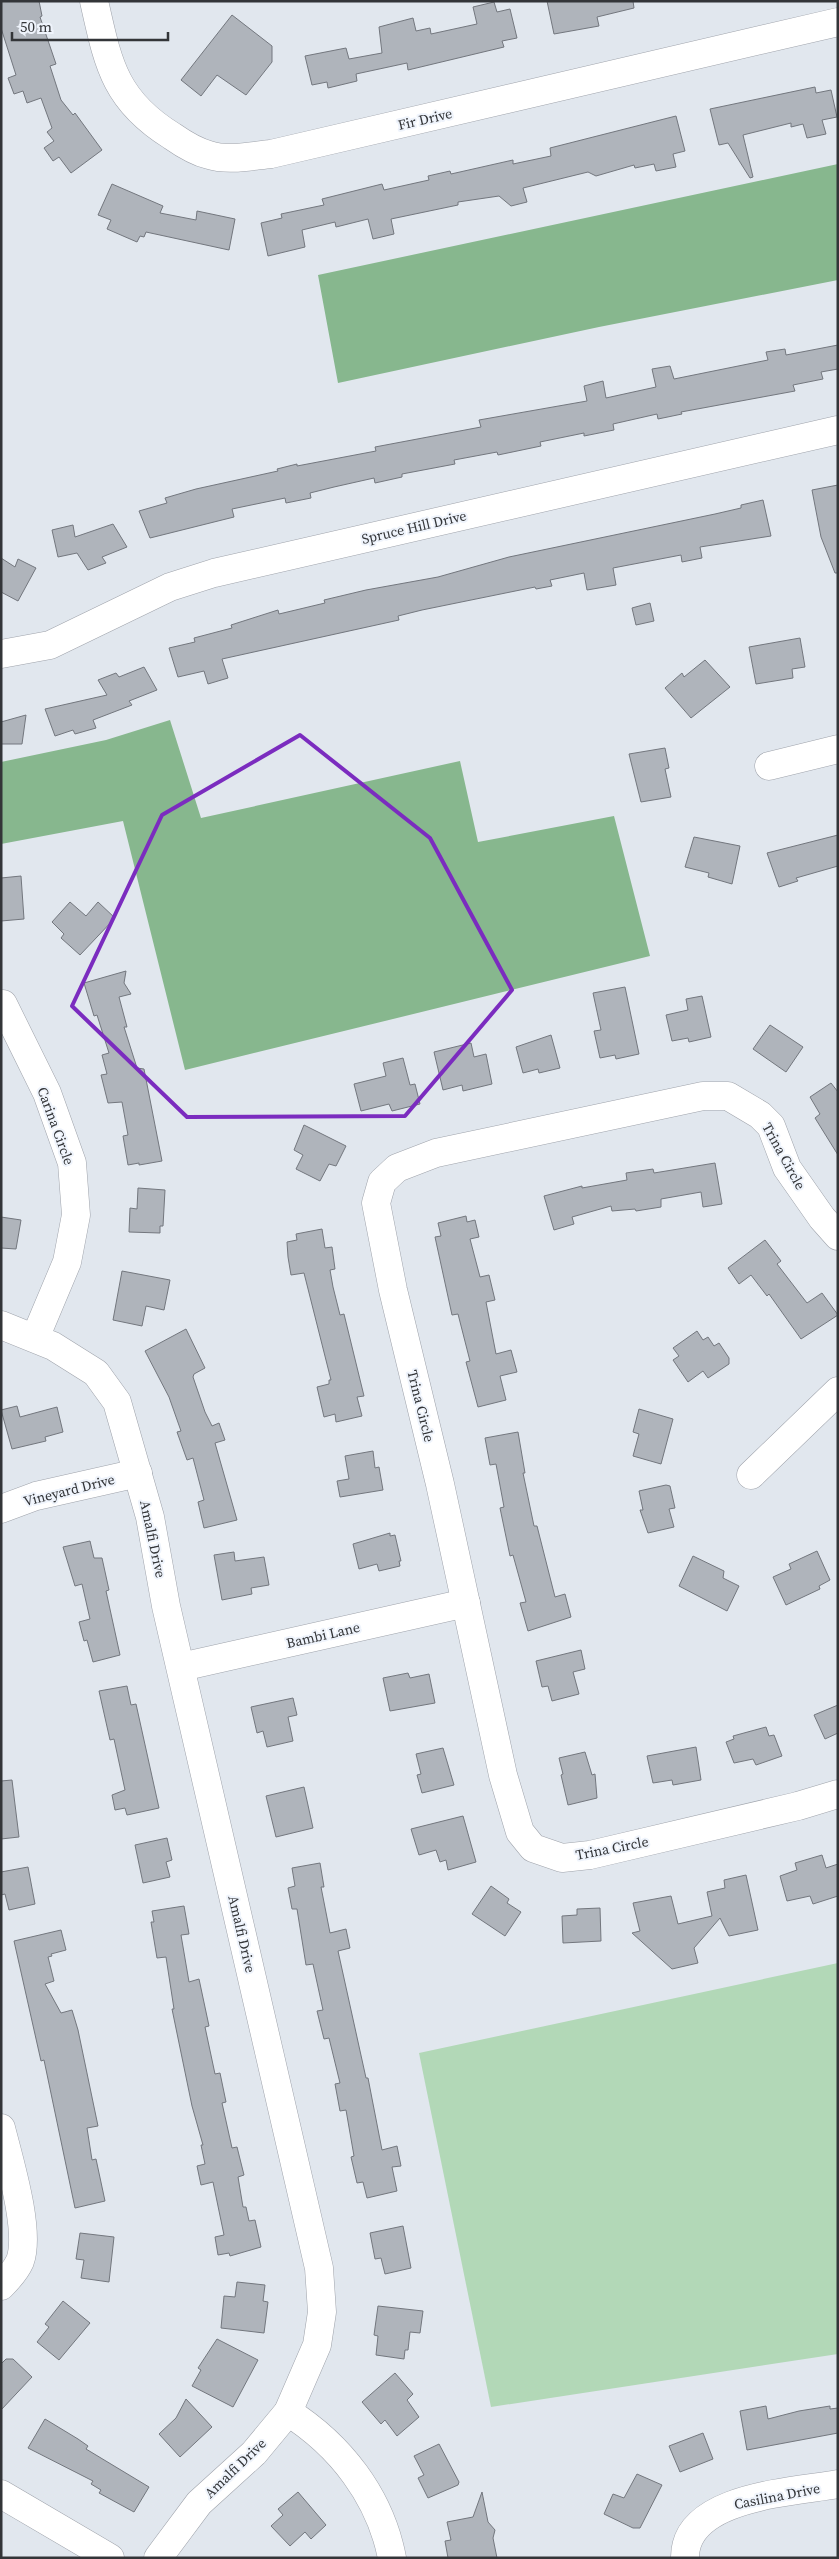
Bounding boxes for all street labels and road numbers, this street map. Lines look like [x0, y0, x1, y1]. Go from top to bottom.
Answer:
street label: Fir Drive [396, 103, 454, 135]
street label: Spruce Hill Drive [360, 505, 468, 549]
street label: Carina Circle [33, 1084, 79, 1168]
street label: Trina Circle [757, 1119, 811, 1193]
street label: Trina Circle [402, 1368, 440, 1444]
street label: Vineyard Drive [21, 1469, 117, 1511]
street label: Amalfi Drive [135, 1498, 171, 1580]
street label: Bambi Lane [284, 1617, 362, 1653]
street label: Trina Circle [574, 1831, 650, 1865]
street label: Amalfi Drive [223, 1893, 261, 1975]
street label: Amalfi Drive [200, 2433, 270, 2503]
street label: Casilina Drive [732, 2478, 822, 2514]

